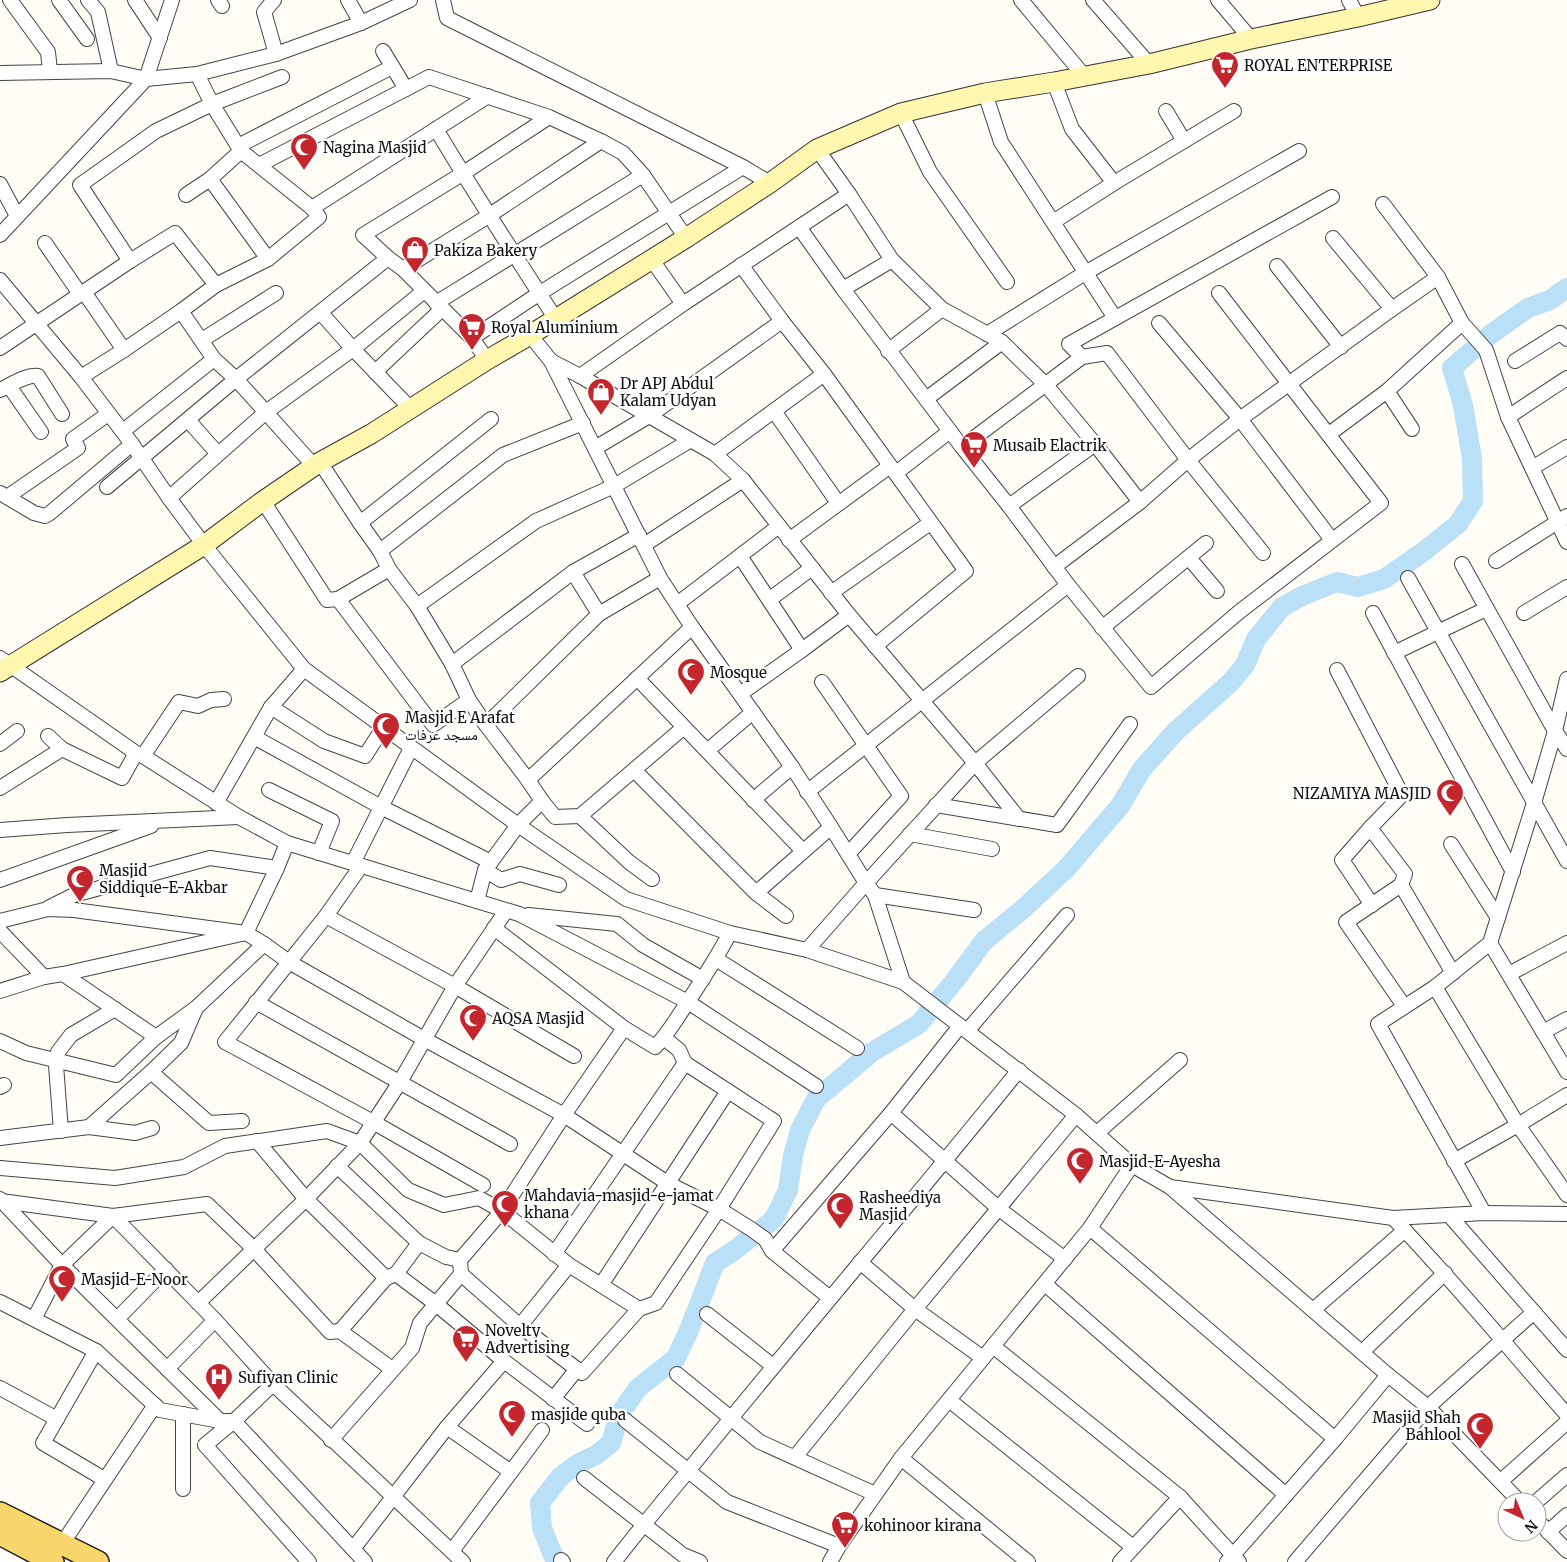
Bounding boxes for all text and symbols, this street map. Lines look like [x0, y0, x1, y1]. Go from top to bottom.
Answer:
supermarket icon: ROYAL ENTERPRISE [1210, 50, 1240, 89]
place label: ROYAL ENTERPRISE [1244, 56, 1393, 75]
mosque icon: Nagina Masjid [289, 132, 319, 171]
place label: Nagina Masjid [323, 138, 426, 157]
shop icon: Pakiza Bakery [400, 235, 430, 274]
place label: Pakiza Bakery [434, 241, 537, 260]
supermarket icon: Royal Aluminium [457, 312, 487, 351]
place label: Royal Aluminium [491, 318, 618, 337]
place label: Dr APJ Abdul Kalam Udyan [620, 374, 717, 410]
shop icon: Dr APJ Abdul Kalam Udyan [586, 377, 616, 416]
supermarket icon: Musaib Elactrik [959, 430, 989, 469]
place label: Musaib Elactrik [993, 436, 1107, 455]
mosque icon: Mosque [676, 657, 706, 696]
place label: Mosque [710, 663, 767, 682]
place label: Masjid E Arafat مسجد عرفات [405, 708, 515, 744]
mosque icon: Masjid E Arafat مسجد عرفات [371, 711, 401, 750]
mosque icon: NIZAMIYA MASJID [1435, 778, 1465, 817]
place label: NIZAMIYA MASJID [1293, 784, 1431, 803]
place label: Masjid Siddique-E-Akbar [99, 861, 228, 897]
mosque icon: Masjid Siddique-E-Akbar [65, 864, 95, 903]
mosque icon: AQSA Masjid [458, 1003, 488, 1042]
place label: AQSA Masjid [491, 1009, 584, 1028]
mosque icon: Masjid-E-Ayesha [1065, 1146, 1095, 1185]
place label: Masjid-E-Ayesha [1099, 1152, 1220, 1171]
place label: Mahdavia-masjid-e-jamat khana [524, 1186, 714, 1222]
place label: Rasheediya Masjid [859, 1188, 941, 1224]
mosque icon: Mahdavia-masjid-e-jamat khana [490, 1189, 520, 1228]
mosque icon: Rasheediya Masjid [825, 1191, 855, 1230]
mosque icon: Masjid-E-Noor [47, 1264, 77, 1303]
place label: Masjid-E-Noor [81, 1270, 188, 1289]
place label: Novelty Advertising [484, 1321, 569, 1357]
supermarket icon: Novelty Advertising [451, 1324, 481, 1363]
hospital icon: Sufiyan Clinic [204, 1362, 234, 1401]
place label: Sufiyan Clinic [238, 1368, 339, 1387]
mosque icon: masjide quba [497, 1399, 527, 1438]
place label: masjide quba [531, 1405, 626, 1424]
place label: Masjid Shah Bahlool [1372, 1408, 1461, 1444]
mosque icon: Masjid Shah Bahlool [1465, 1411, 1495, 1450]
north arrow [1497, 1492, 1547, 1542]
supermarket icon: kohinoor kirana [830, 1510, 860, 1549]
place label: kohinoor kirana [864, 1516, 982, 1535]
text: N [1521, 1516, 1541, 1537]

